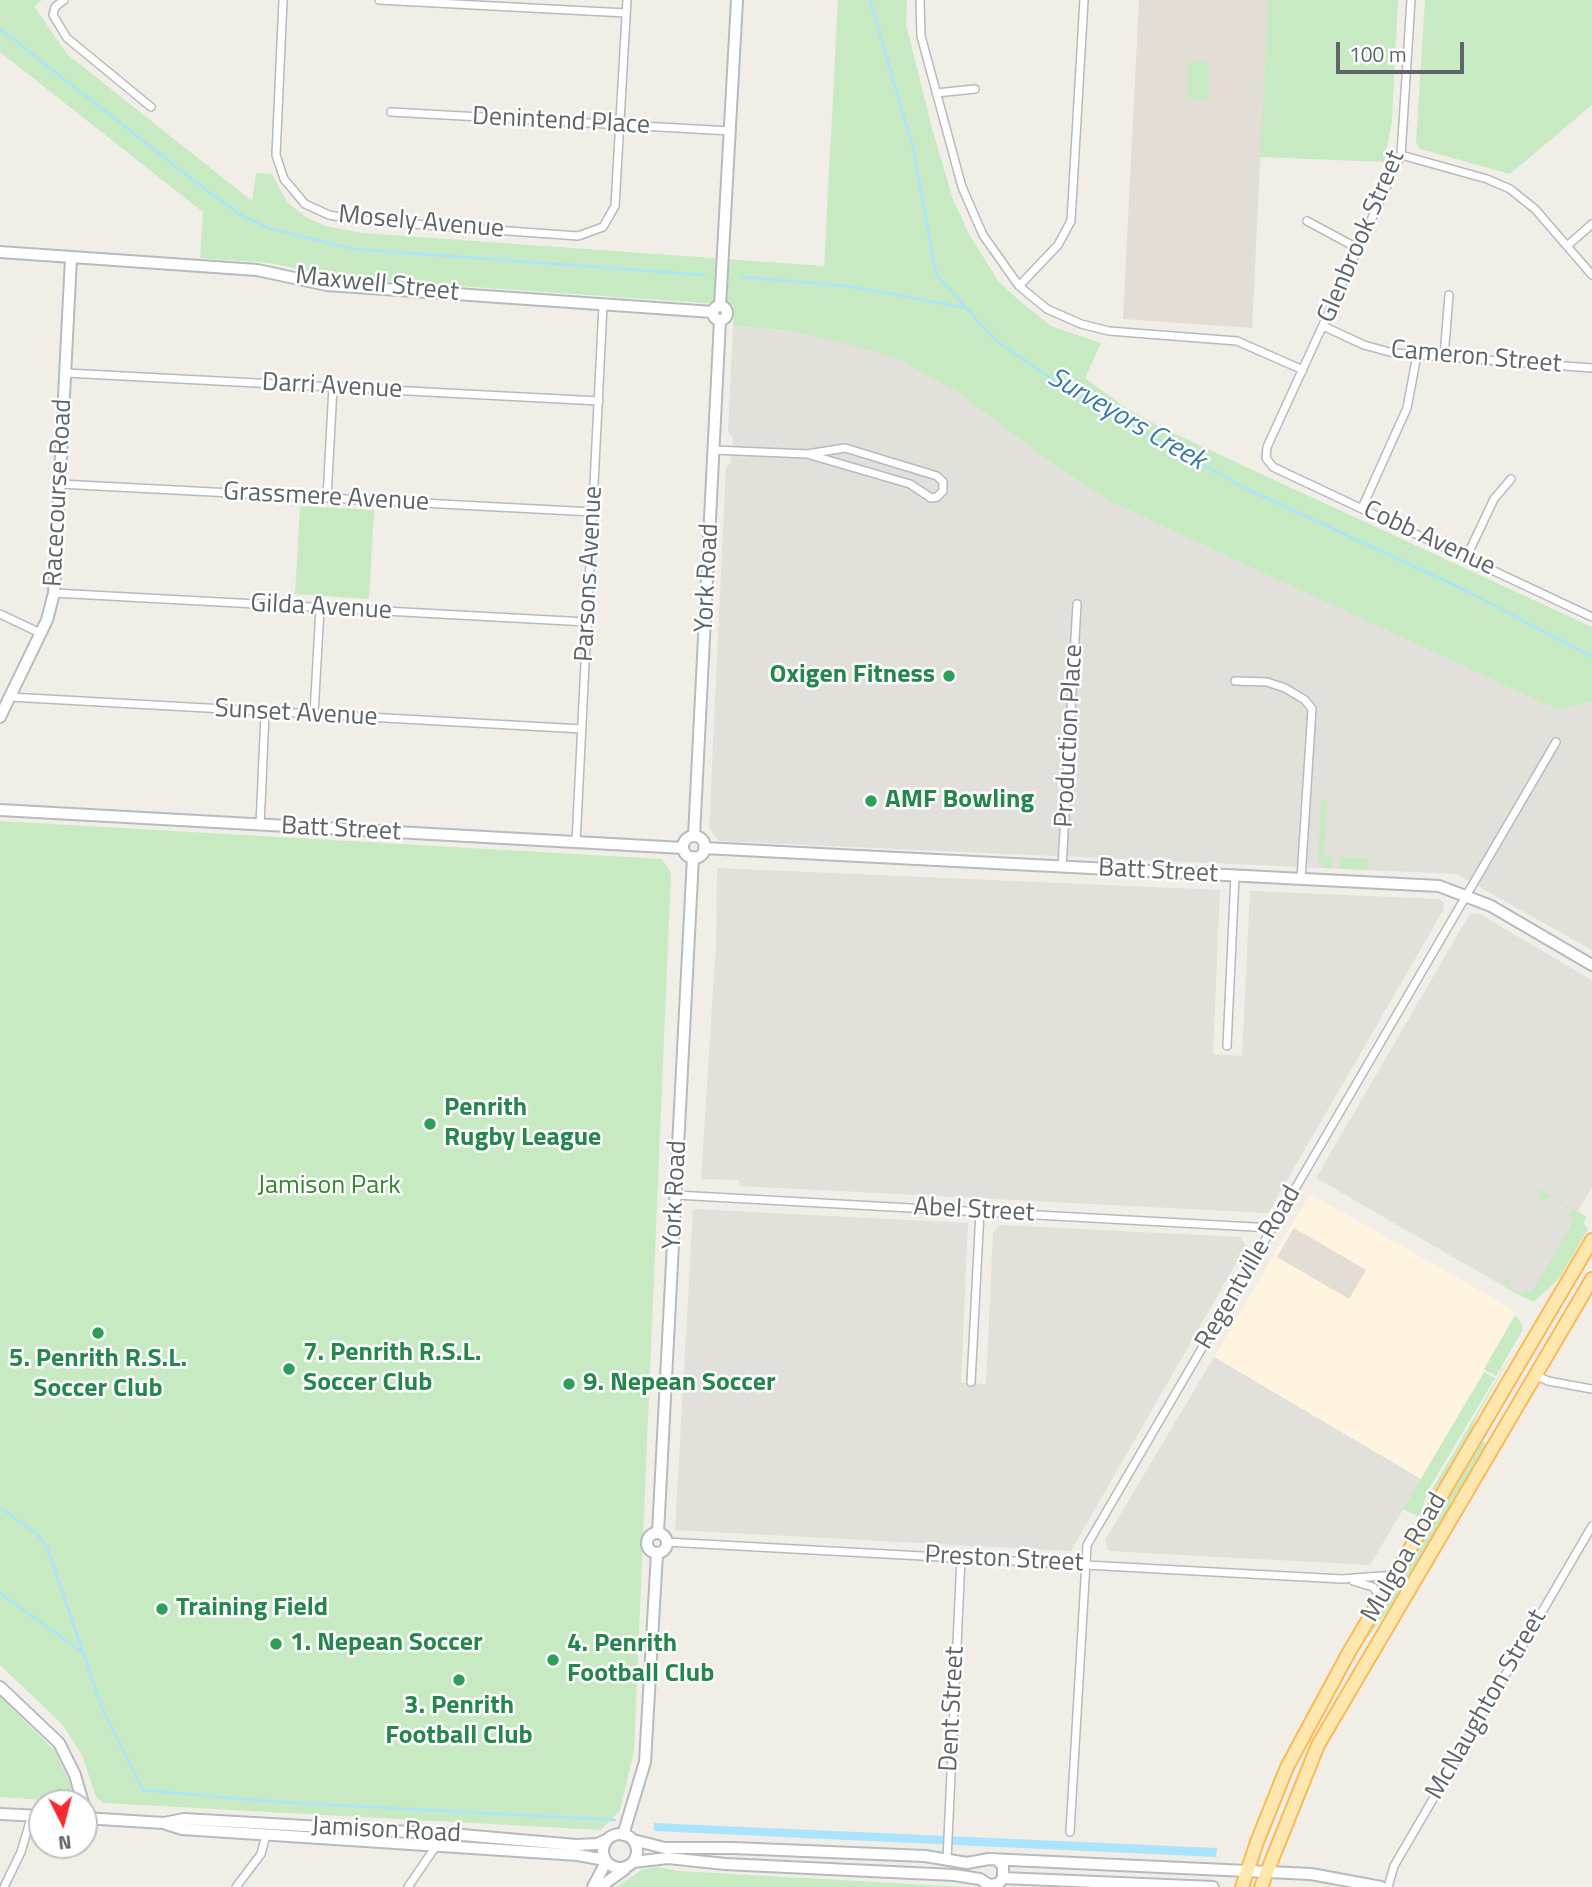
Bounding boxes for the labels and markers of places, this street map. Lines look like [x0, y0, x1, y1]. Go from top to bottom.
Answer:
place label: Oxigen Fitness [770, 660, 935, 692]
marker: Oxigen Fitness [941, 668, 957, 684]
place label: AMF Bowling [885, 785, 1034, 817]
marker: AMF Bowling [863, 793, 879, 809]
place label: Penrith Rugby League [444, 1093, 601, 1154]
marker: Penrith Rugby League [422, 1116, 438, 1132]
marker: 5. Penrith R.S.L. Soccer Club [90, 1325, 106, 1341]
place label: 7. Penrith R.S.L. Soccer Club [303, 1338, 481, 1400]
place label: 5. Penrith R.S.L. Soccer Club [9, 1344, 187, 1406]
marker: 7. Penrith R.S.L. Soccer Club [281, 1361, 297, 1377]
place label: 9. Nepean Soccer [583, 1368, 776, 1400]
marker: 9. Nepean Soccer [561, 1376, 577, 1392]
place label: Training Field [176, 1593, 328, 1625]
marker: Training Field [154, 1601, 170, 1617]
place label: 1. Nepean Soccer [290, 1628, 483, 1660]
place label: 4. Penrith Football Club [567, 1629, 714, 1690]
marker: 1. Nepean Soccer [268, 1636, 284, 1652]
marker: 4. Penrith Football Club [545, 1652, 561, 1668]
marker: 3. Penrith Football Club [451, 1672, 467, 1688]
place label: 3. Penrith Football Club [385, 1691, 533, 1752]

